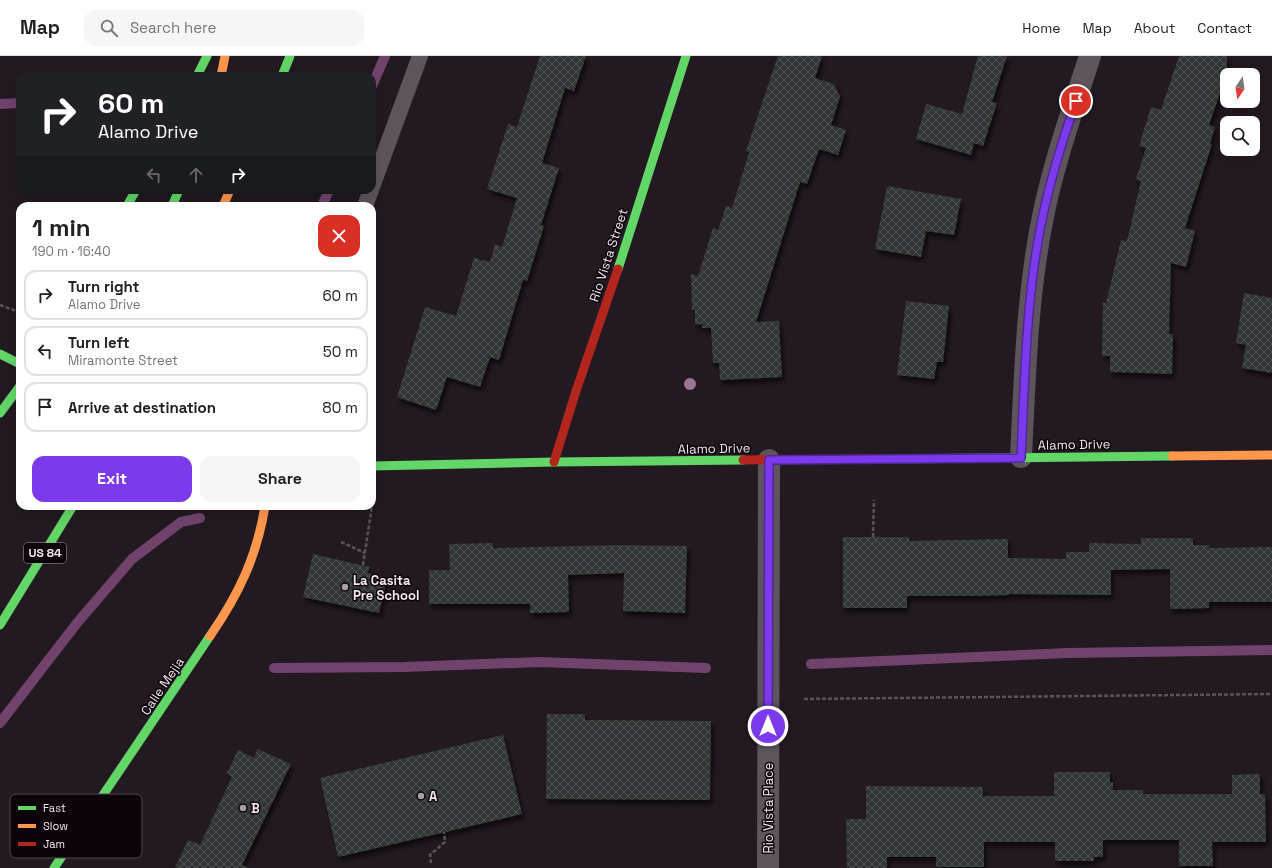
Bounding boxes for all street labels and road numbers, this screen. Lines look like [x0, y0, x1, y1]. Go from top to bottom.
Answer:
street label: Rio Vista Street [585, 206, 632, 304]
street label: Alamo Drive [1038, 435, 1110, 454]
street label: Alamo Drive [678, 439, 750, 458]
road number: US 84 [24, 543, 66, 563]
street label: Calle Mejia [137, 654, 188, 718]
street label: Rio Vista Place [760, 762, 777, 854]

